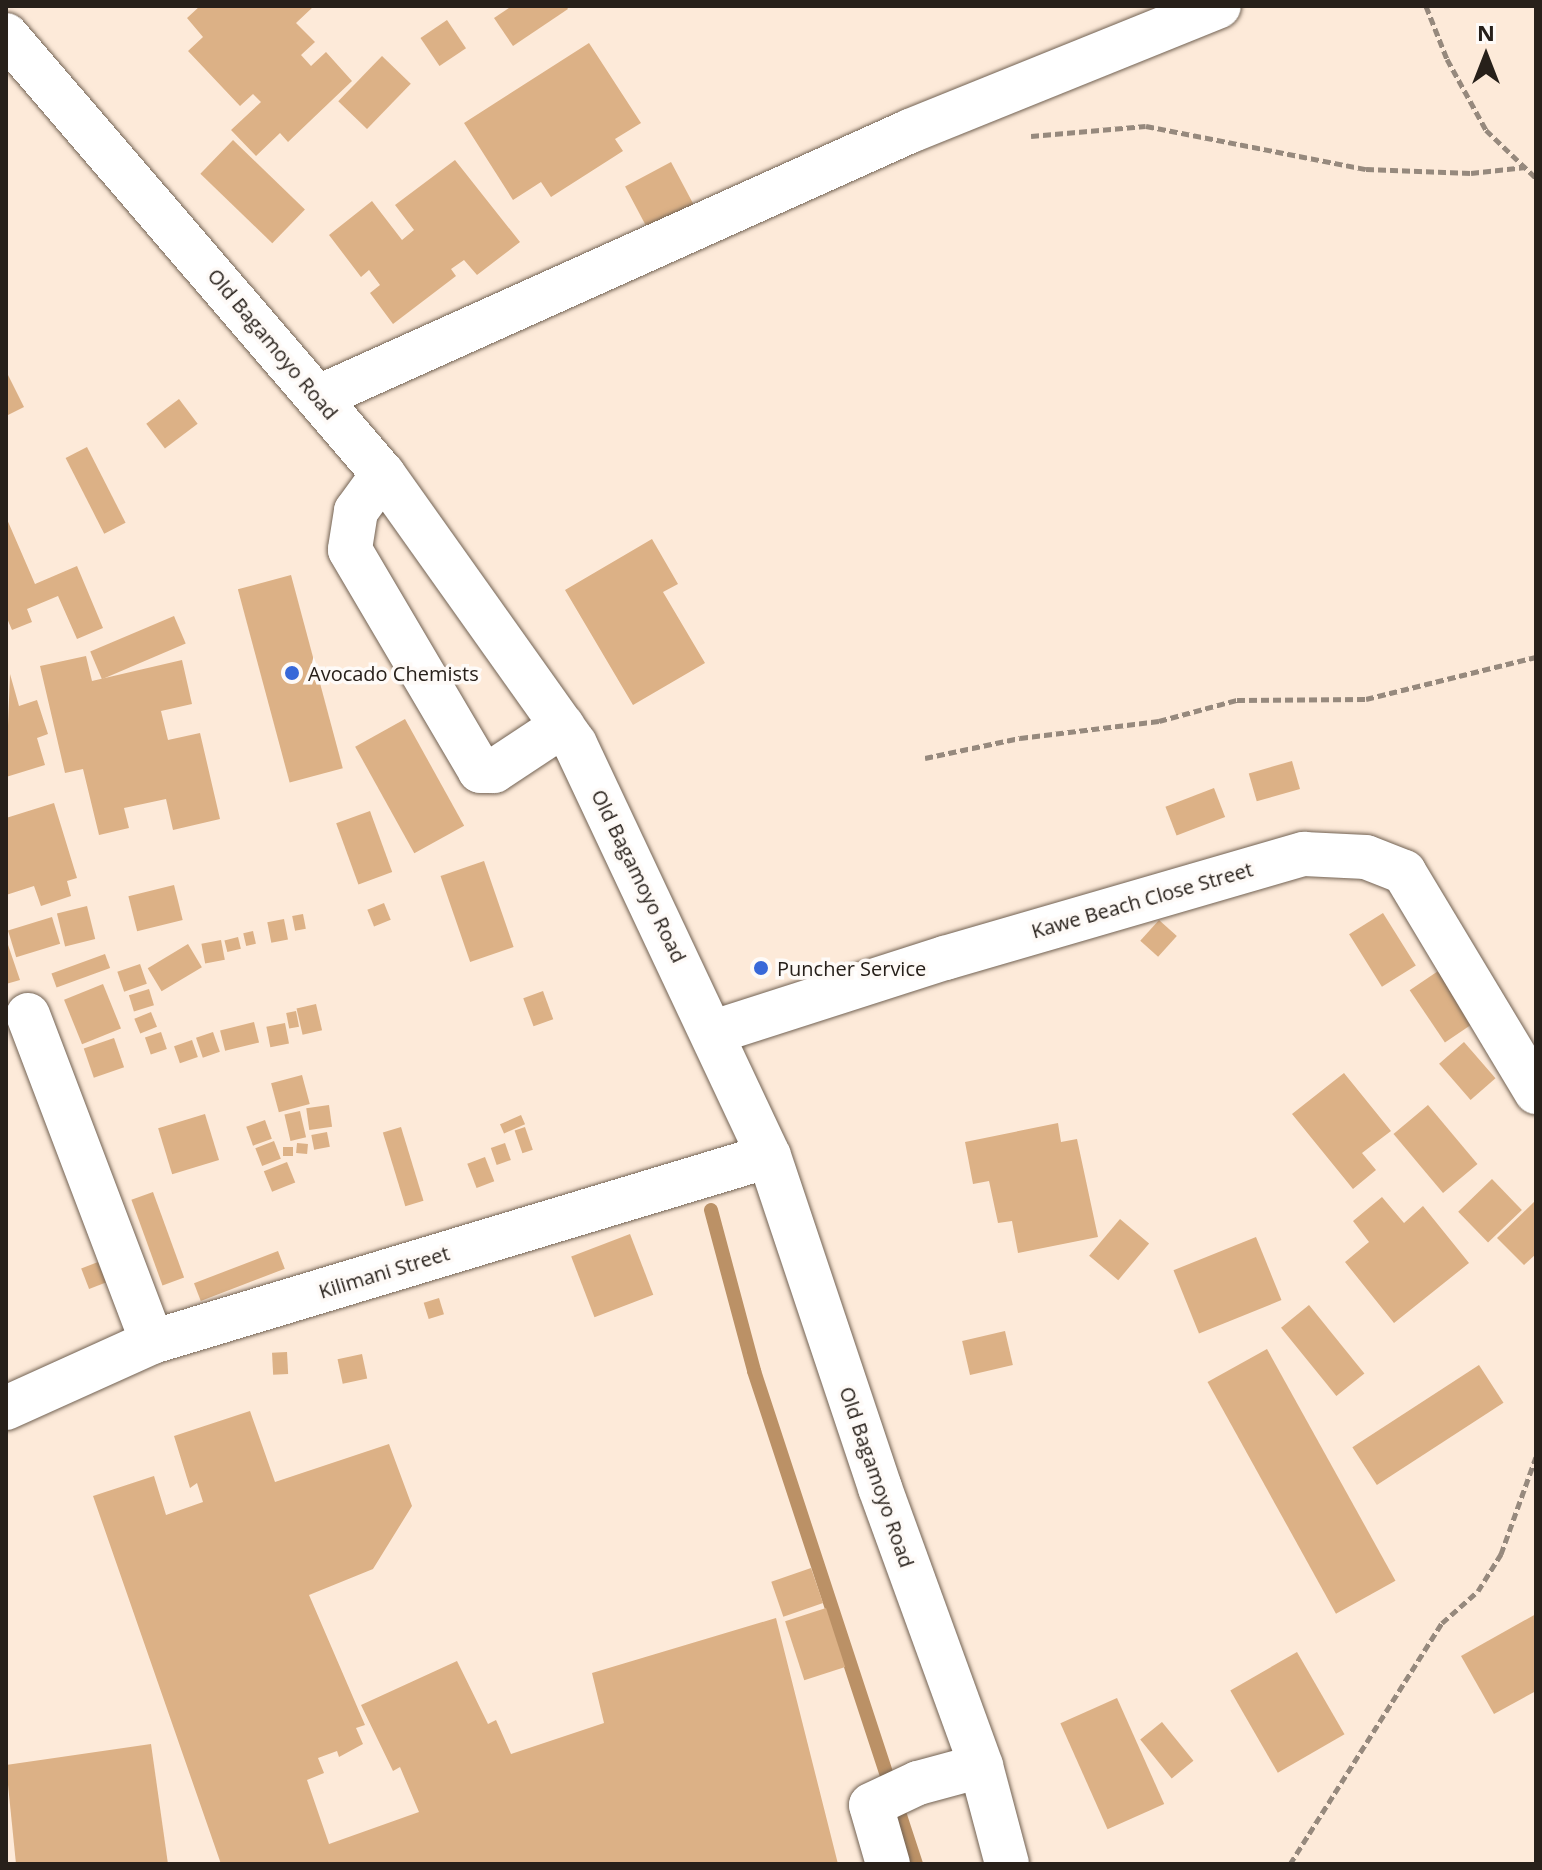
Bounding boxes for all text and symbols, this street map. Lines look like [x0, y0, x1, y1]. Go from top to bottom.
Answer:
north arrow [1446, 16, 1526, 96]
text: N [1477, 17, 1495, 47]
street label: Old Bagamoyo Road [203, 264, 343, 424]
place label: Avocado Chemists [308, 661, 479, 685]
marker: Avocado Chemists [283, 664, 301, 682]
street label: Old Bagamoyo Road [587, 786, 691, 966]
street label: Kawe Beach Close Street [1029, 857, 1255, 943]
place label: Puncher Service [777, 956, 926, 980]
marker: Puncher Service [752, 959, 770, 977]
street label: Kilimani Street [316, 1241, 452, 1303]
street label: Old Bagamoyo Road [835, 1383, 919, 1571]

